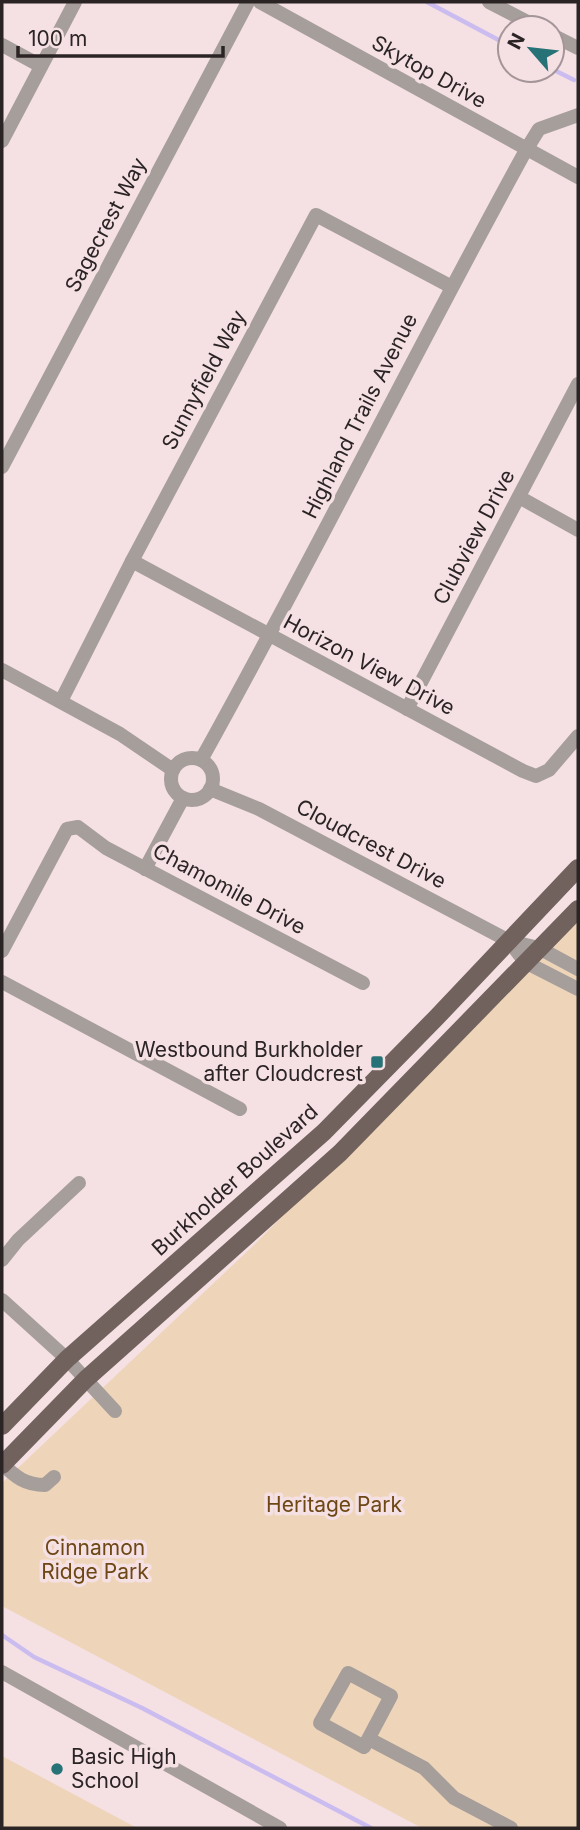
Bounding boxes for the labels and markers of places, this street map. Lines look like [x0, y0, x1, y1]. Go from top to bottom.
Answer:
place label: Westbound Burkholder after Cloudcrest [135, 1037, 363, 1086]
marker: Westbound Burkholder after Cloudcrest [369, 1054, 385, 1070]
place label: Basic High School [71, 1744, 177, 1793]
marker: Basic High School [49, 1761, 65, 1777]

